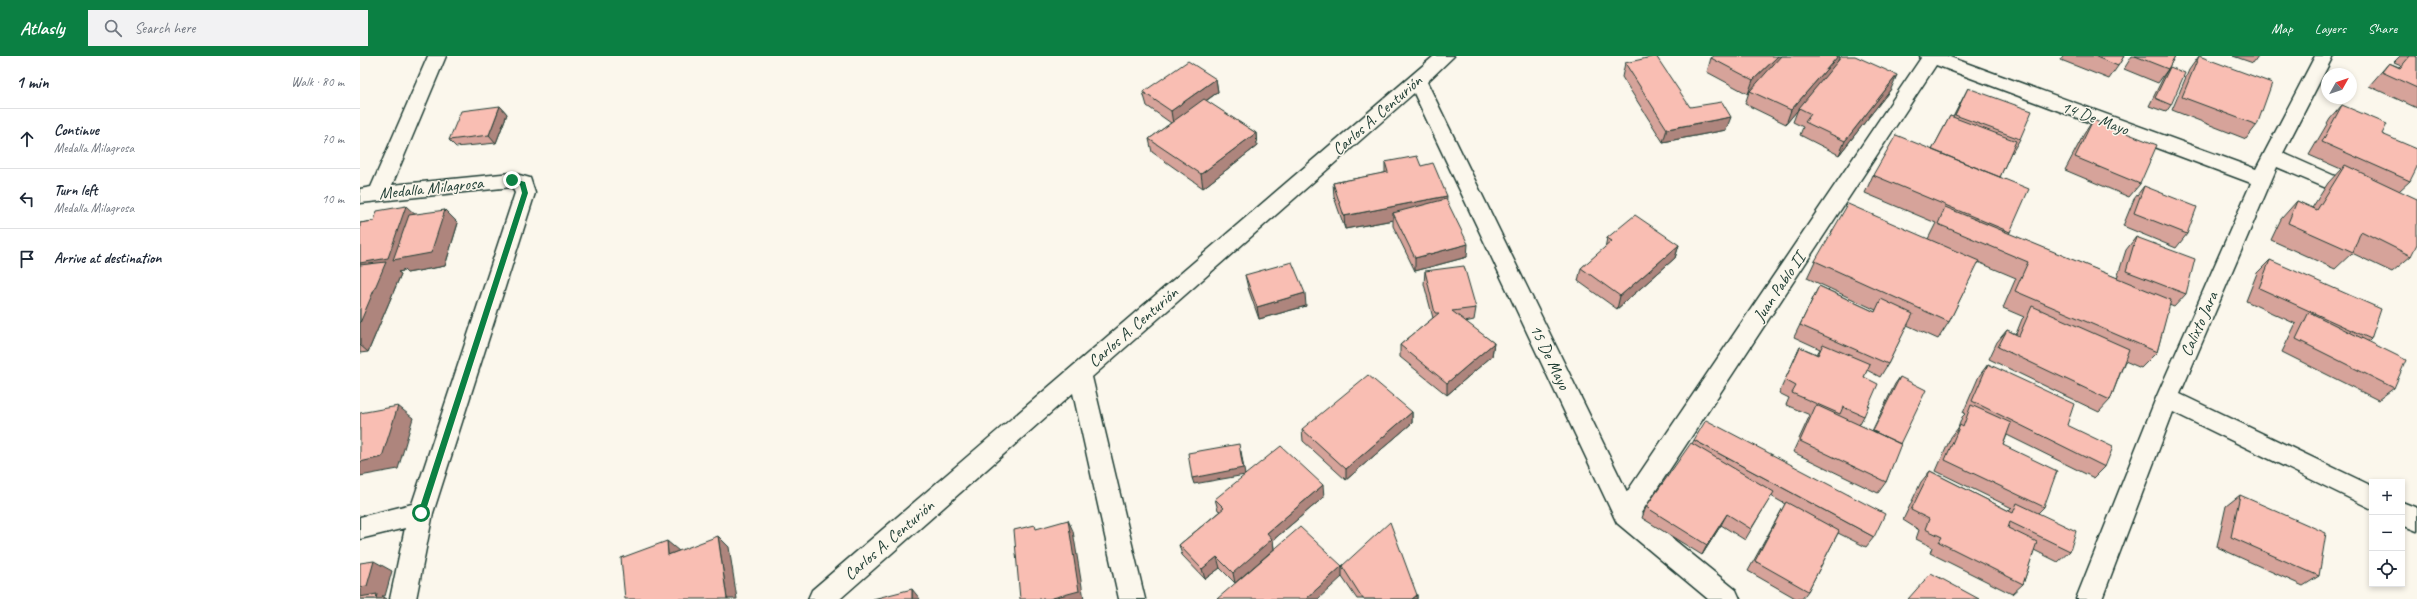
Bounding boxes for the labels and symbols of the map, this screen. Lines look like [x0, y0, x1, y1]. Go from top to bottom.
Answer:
north arrow [2321, 68, 2357, 104]
street label: Carlos A. Centurión [1328, 69, 1427, 160]
street label: 14 De Mayo [2059, 96, 2132, 140]
route end [503, 171, 521, 189]
street label: Medalla Milagrosa [378, 172, 486, 204]
street label: Juan Pablo II [1748, 245, 1812, 326]
street label: Carlos A. Centurión [1084, 281, 1183, 372]
street label: Calixto Jara [2175, 287, 2223, 360]
street label: 15 De Mayo [1525, 321, 1575, 394]
street label: Carlos A. Centurión [840, 494, 939, 585]
route start [412, 504, 430, 522]

